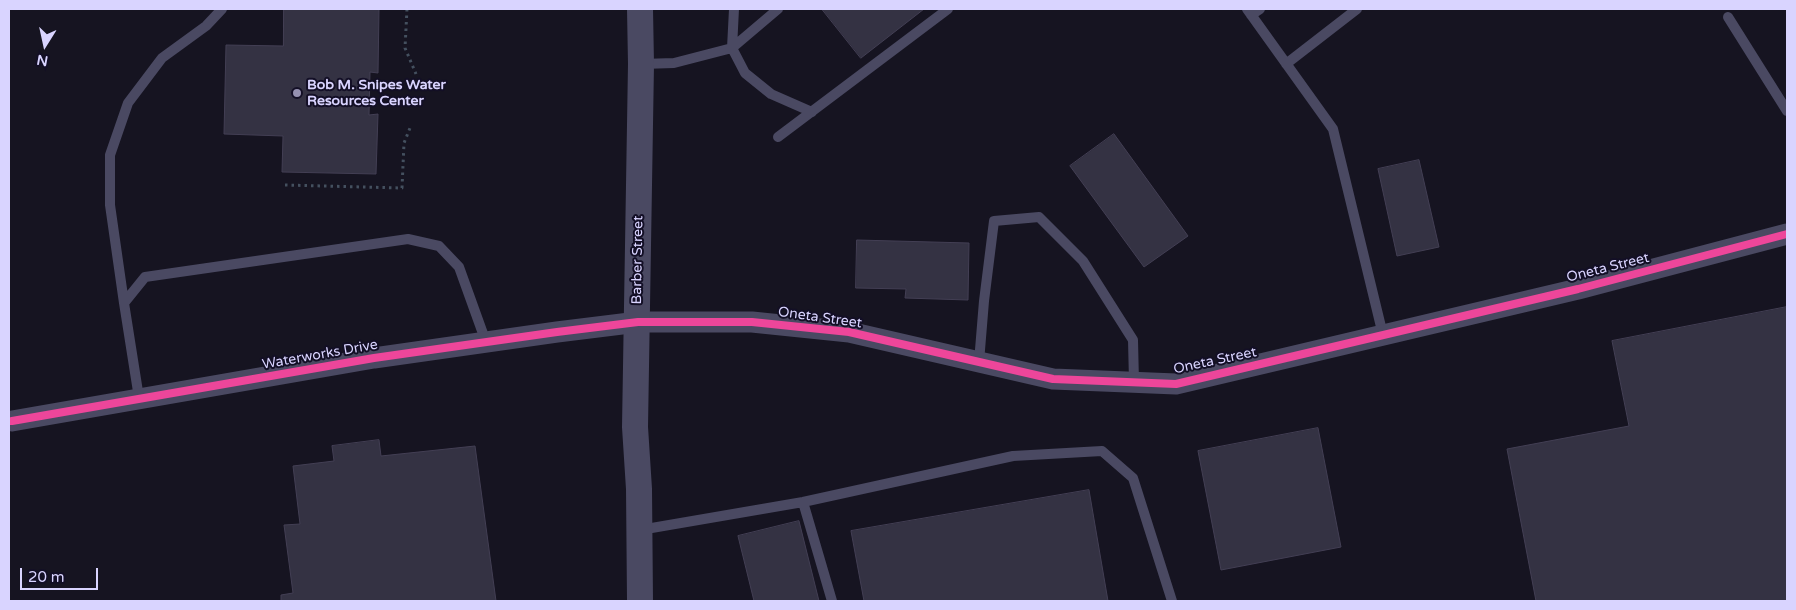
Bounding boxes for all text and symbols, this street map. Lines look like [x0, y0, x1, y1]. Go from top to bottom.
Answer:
north arrow [20, 20, 70, 70]
text: N [35, 51, 49, 70]
place label: Bob M. Snipes Water Resources Center [307, 77, 446, 110]
marker: Bob M. Snipes Water Resources Center [291, 87, 303, 99]
street label: Barber Street [629, 216, 647, 304]
street label: Oneta Street [1565, 250, 1651, 286]
street label: Oneta Street [777, 304, 863, 332]
street label: Waterworks Drive [261, 337, 379, 373]
street label: Oneta Street [1172, 344, 1258, 378]
scale bar [22, 558, 100, 590]
text: 20 m [28, 568, 65, 586]

